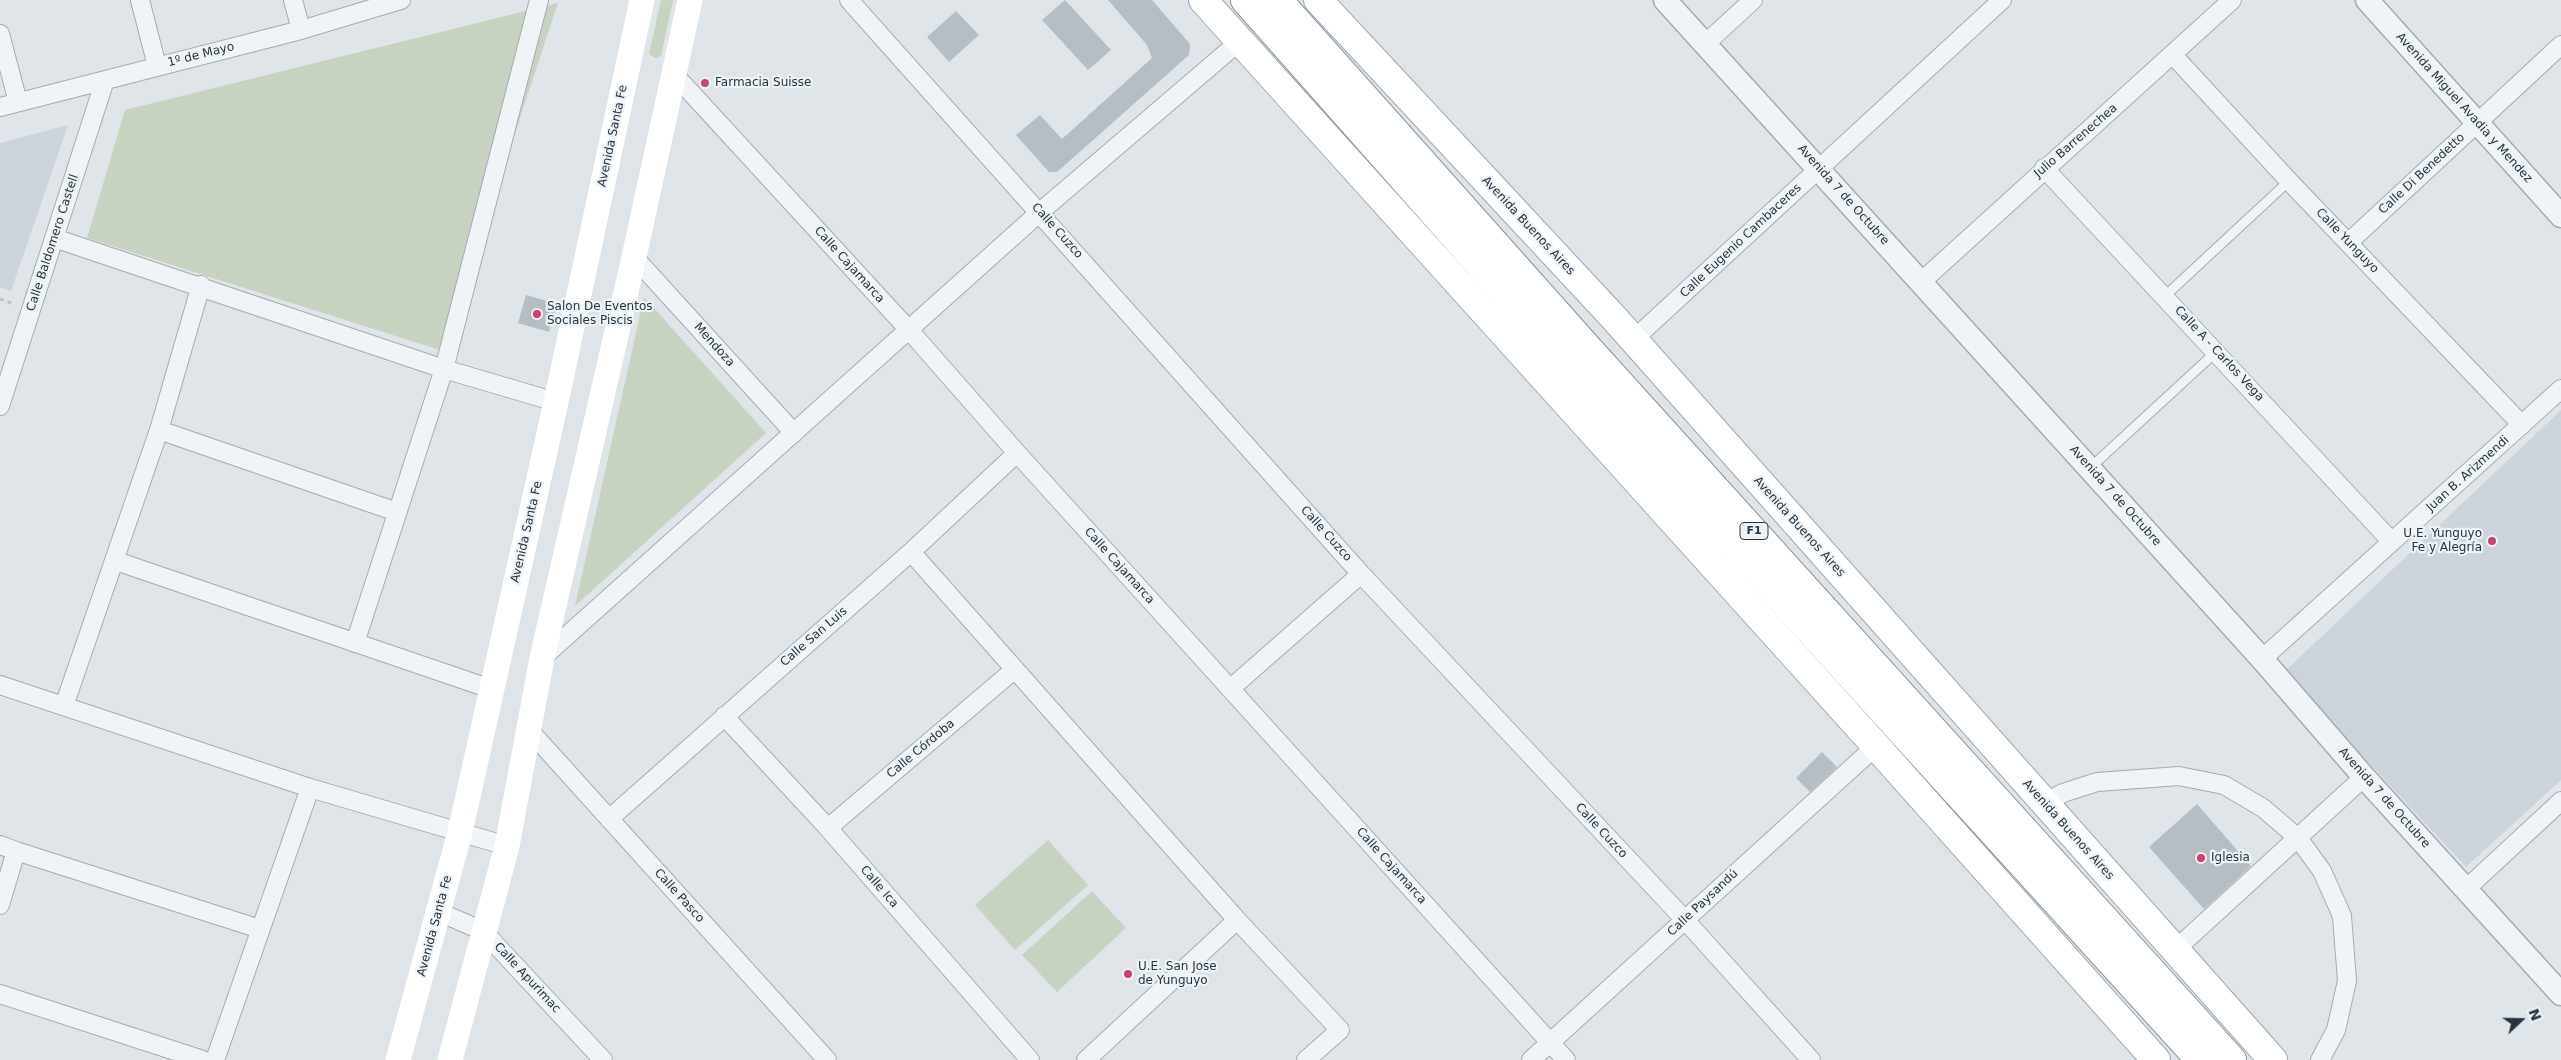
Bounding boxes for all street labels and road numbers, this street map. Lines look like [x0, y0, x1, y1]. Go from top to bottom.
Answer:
street label: Avenida Miguel Avadia y Mendez [2393, 30, 2535, 186]
street label: 1º de Mayo [166, 40, 236, 70]
street label: Avenida Santa Fe [595, 84, 631, 188]
street label: Julio Barrenechea [2032, 101, 2120, 181]
street label: Calle Di Benedetto [2376, 130, 2468, 218]
street label: Avenida 7 de Octubre [1794, 142, 1892, 248]
street label: Calle Baldomero Castell [24, 173, 82, 313]
street label: Avenida Buenos Aires [1478, 174, 1578, 278]
street label: Calle Eugenio Cambaceres [1677, 181, 1805, 301]
street label: Calle Cuzco [1028, 200, 1086, 262]
street label: Calle Yunguyo [2312, 206, 2382, 276]
street label: Calle Cajamarca [811, 224, 887, 306]
street label: Calle A - Carlos Vega [2171, 303, 2267, 405]
street label: Mendoza [691, 320, 737, 370]
street label: Juan B. Arizmendi [2424, 433, 2512, 515]
street label: Avenida 7 de Octubre [2066, 443, 2164, 549]
street label: Avenida Buenos Aires [1750, 474, 1848, 580]
street label: Avenida Santa Fe [508, 480, 546, 584]
street label: Calle Cuzco [1297, 503, 1355, 565]
road number: F1 [1740, 522, 1768, 540]
street label: Calle Cajamarca [1081, 525, 1157, 607]
street label: Calle San Luis [778, 604, 850, 670]
street label: Calle Córdoba [884, 716, 958, 782]
street label: Avenida 7 de Octubre [2335, 745, 2433, 851]
street label: Avenida Buenos Aires [2019, 777, 2117, 883]
street label: Calle Cuzco [1572, 801, 1630, 861]
street label: Calle Cajamarca [1353, 825, 1429, 907]
street label: Calle Ica [857, 863, 901, 911]
street label: Calle Pasco [651, 866, 707, 926]
street label: Calle Paysandú [1665, 867, 1741, 939]
street label: Avenida Santa Fe [415, 874, 455, 978]
street label: Calle Apurimac [491, 940, 563, 1016]

